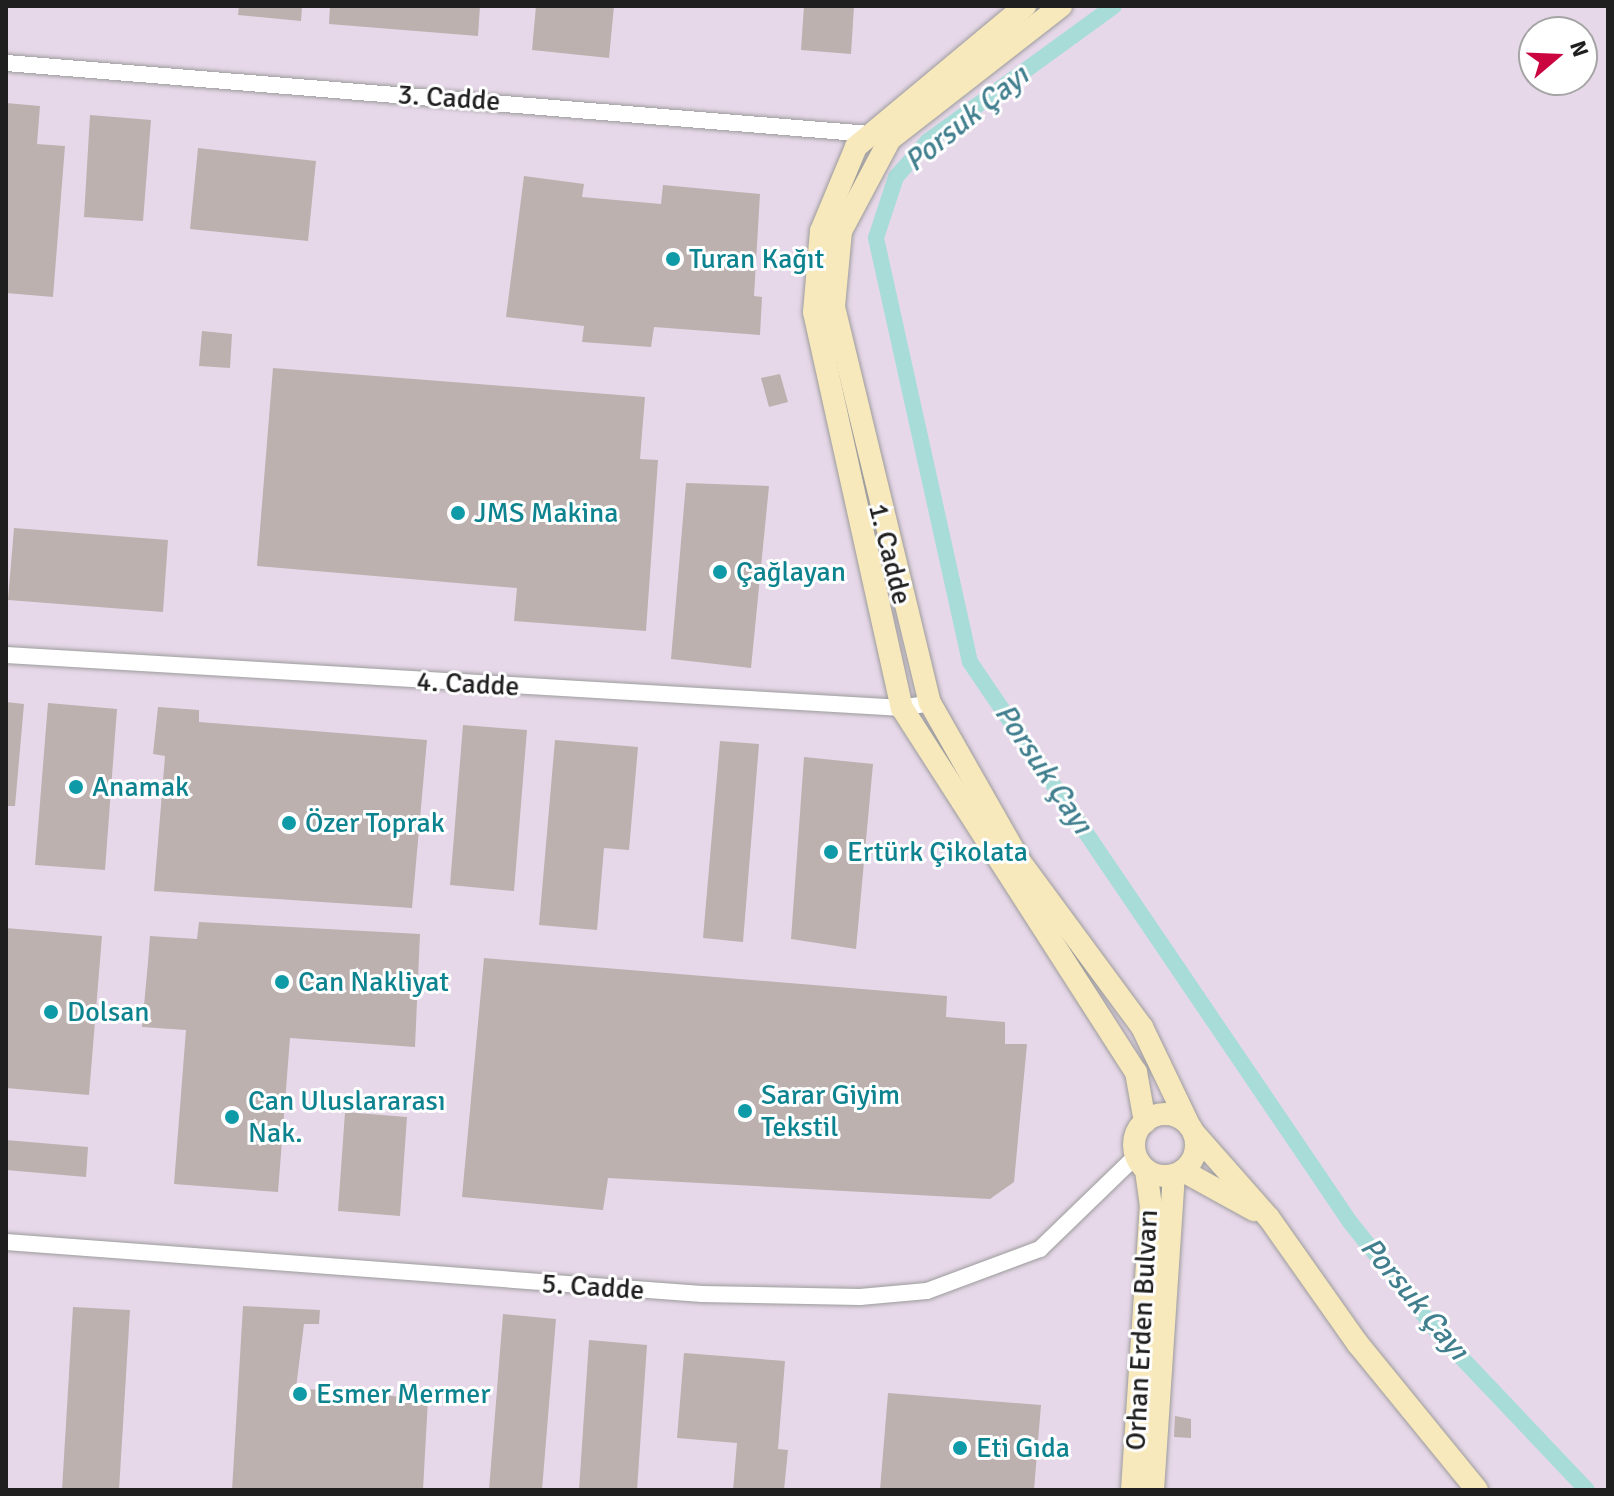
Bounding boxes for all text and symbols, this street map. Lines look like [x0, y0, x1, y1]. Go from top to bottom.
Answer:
north arrow [1518, 16, 1598, 96]
text: N [1564, 37, 1595, 60]
water label: Porsuk Çayı [898, 58, 1036, 180]
street label: 3. Cadde [396, 78, 502, 118]
place label: Turan Kağıt [689, 242, 824, 276]
marker: Turan Kağıt [664, 250, 682, 268]
place label: JMS Makina [474, 496, 619, 530]
street label: 1. Cadde [861, 500, 919, 608]
marker: JMS Makina [449, 504, 467, 522]
place label: Çağlayan [736, 555, 846, 589]
marker: Çağlayan [711, 563, 729, 581]
street label: 4. Cadde [416, 665, 520, 703]
water label: Porsuk Çayı [986, 697, 1100, 841]
place label: Anamak [92, 770, 189, 804]
marker: Anamak [67, 778, 85, 796]
place label: Özer Toprak [305, 806, 445, 840]
marker: Özer Toprak [280, 814, 298, 832]
place label: Ertürk Çikolata [847, 835, 1028, 869]
marker: Ertürk Çikolata [822, 843, 840, 861]
place label: Can Nakliyat [298, 965, 449, 999]
marker: Can Nakliyat [273, 973, 291, 991]
place label: Dolsan [67, 995, 150, 1029]
marker: Dolsan [42, 1003, 60, 1021]
place label: Sarar Giyim Tekstil [761, 1078, 900, 1144]
place label: Can Uluslararası Nak. [248, 1084, 445, 1150]
marker: Sarar Giyim Tekstil [736, 1102, 754, 1120]
marker: Can Uluslararası Nak. [223, 1108, 241, 1126]
street label: Orhan Erden Bulvarı [1119, 1209, 1165, 1451]
water label: Porsuk Çayı [1352, 1230, 1476, 1368]
street label: 5. Cadde [540, 1267, 646, 1307]
place label: Esmer Mermer [316, 1377, 490, 1411]
marker: Esmer Mermer [291, 1385, 309, 1403]
place label: Eti Gıda [976, 1431, 1070, 1465]
marker: Eti Gıda [951, 1439, 969, 1457]

